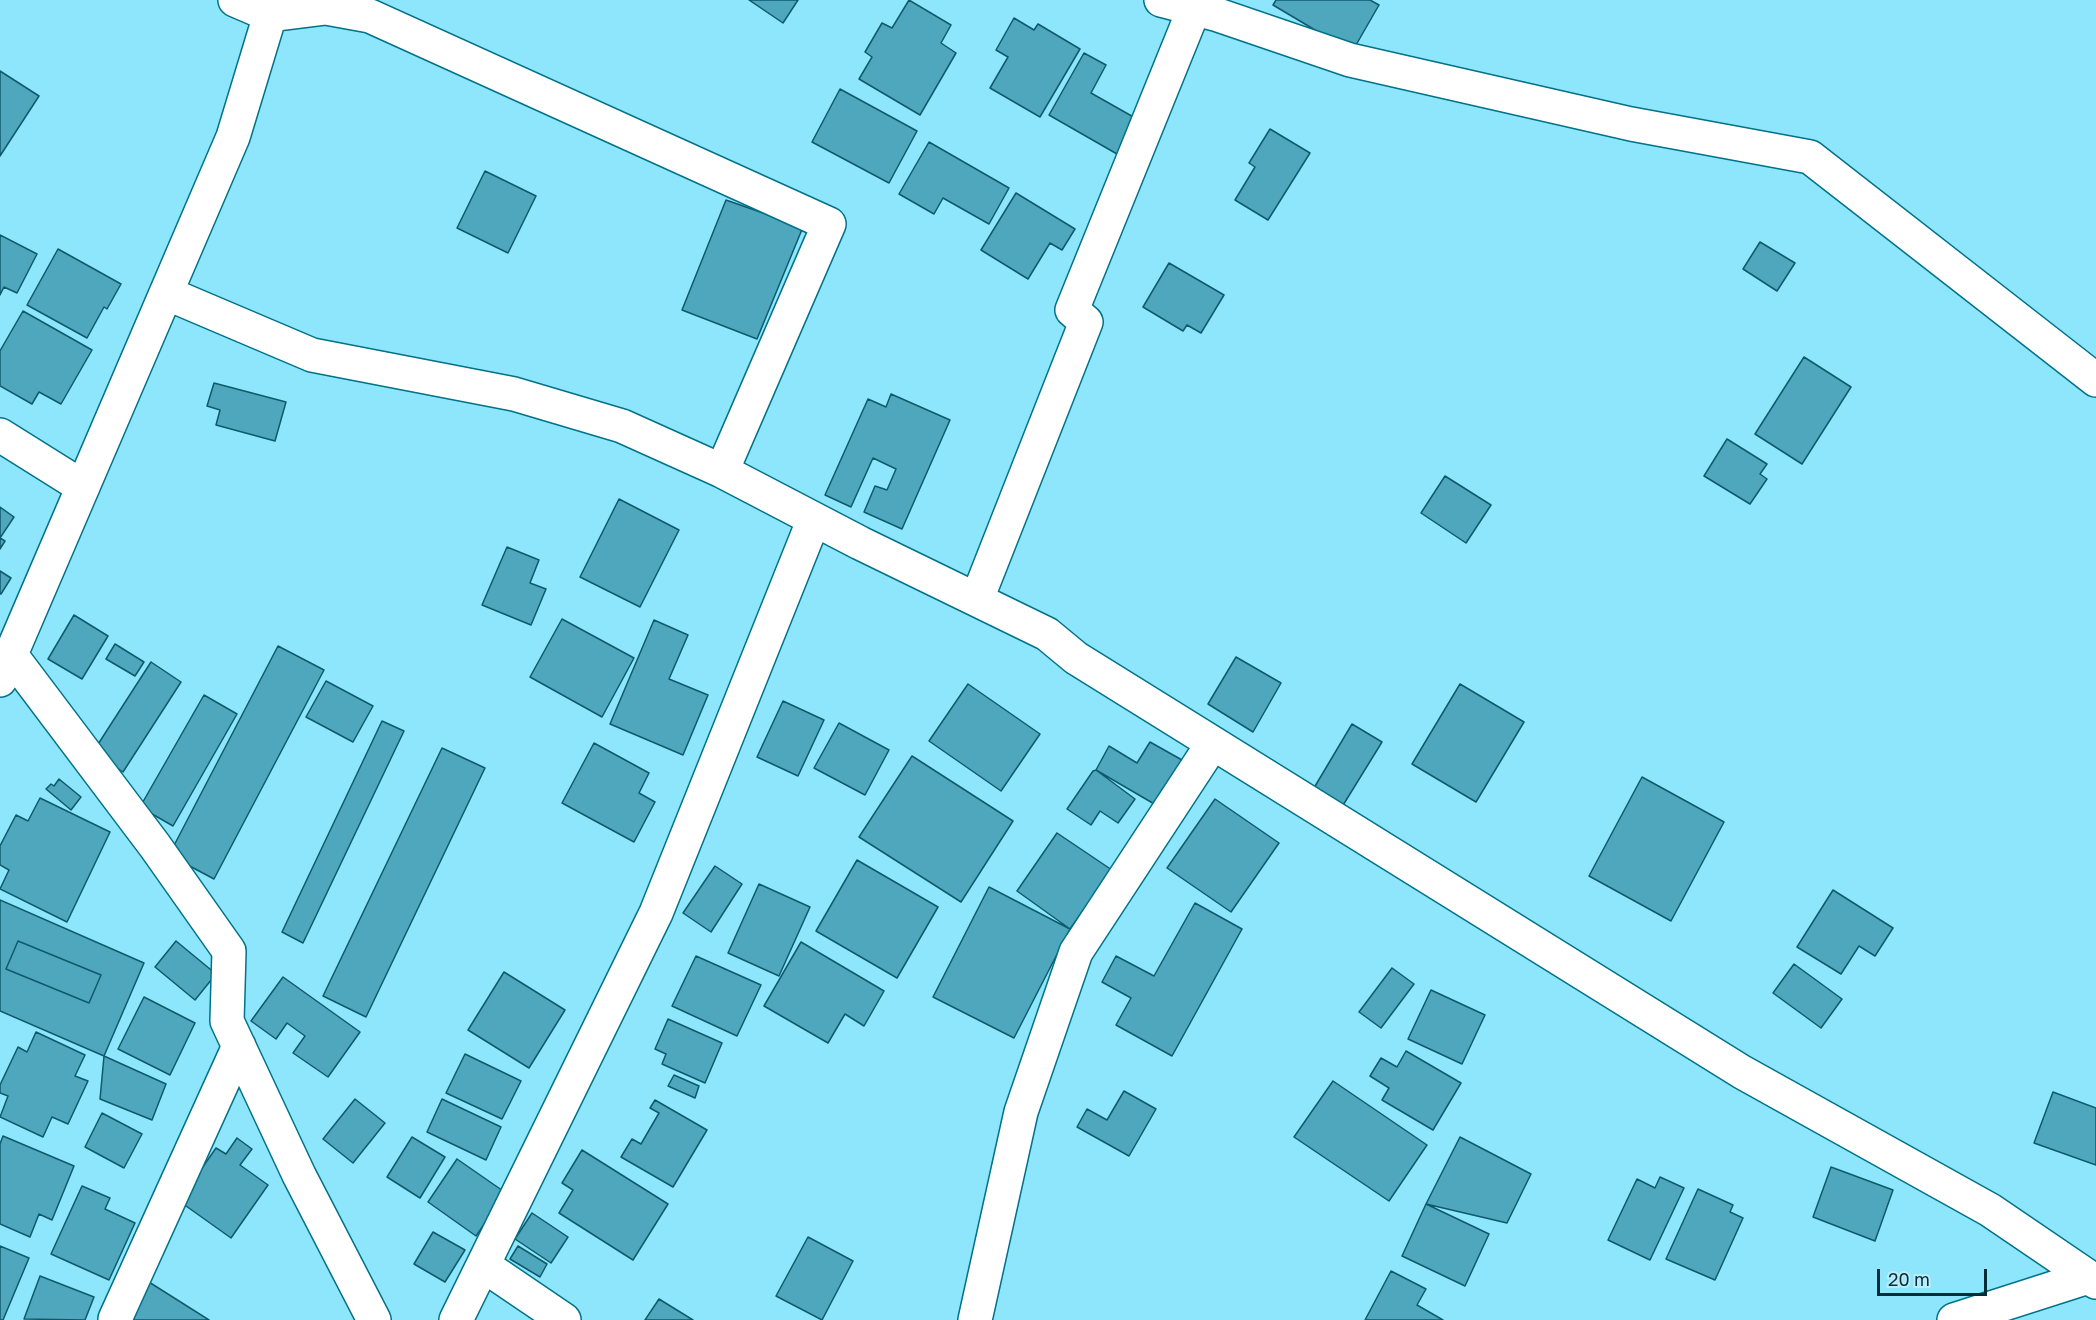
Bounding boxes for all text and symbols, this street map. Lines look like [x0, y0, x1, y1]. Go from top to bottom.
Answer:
scale bar [1880, 1257, 1990, 1295]
text: 20 m [1888, 1268, 1930, 1290]

